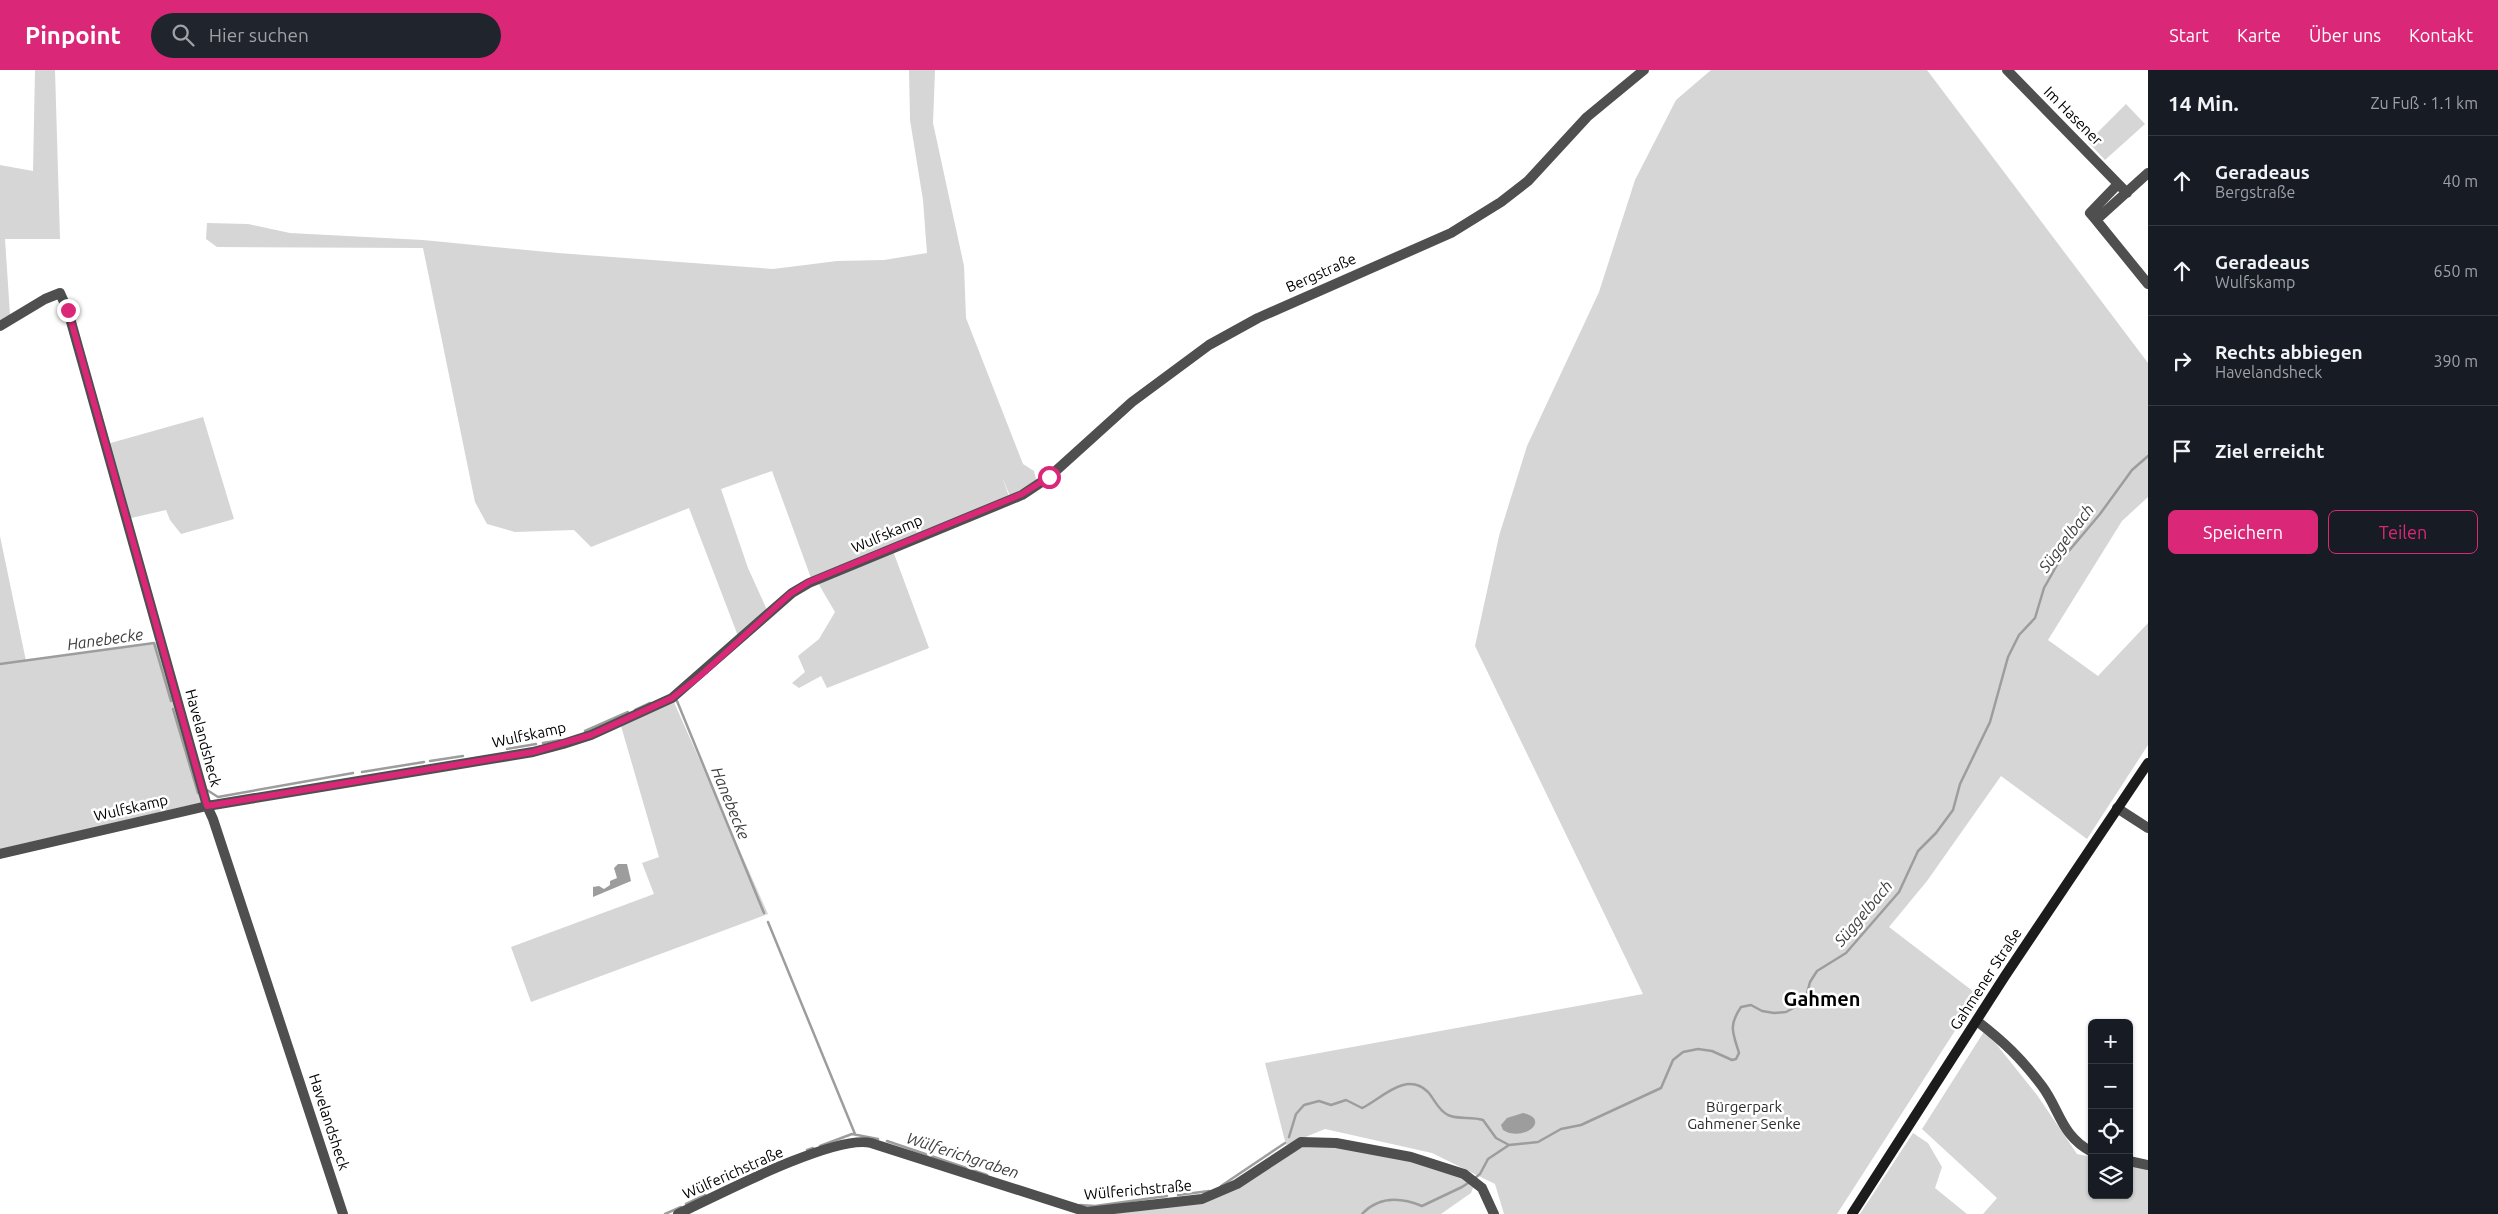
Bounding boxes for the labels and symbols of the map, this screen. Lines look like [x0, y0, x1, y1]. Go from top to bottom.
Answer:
street label: Im Hasener [2041, 83, 2106, 149]
street label: Bergstraße [1283, 249, 1359, 296]
route end [57, 299, 80, 322]
route start [1038, 466, 1061, 489]
water label: Süggelbach [2034, 501, 2097, 576]
street label: Wulfskamp [849, 511, 925, 556]
water label: Hanebecke [66, 625, 144, 653]
street label: Havelandsheck [182, 687, 225, 789]
street label: Wulfskamp [490, 718, 568, 751]
water label: Hanebecke [708, 764, 754, 842]
street label: Wulfskamp [92, 791, 170, 824]
water label: Süggelbach [1830, 876, 1896, 950]
street label: Gahmener Straße [1946, 925, 2025, 1033]
district label: Gahmen [1784, 987, 1860, 1010]
street label: Havelandsheck [306, 1071, 353, 1173]
park label: Bürgerpark Gahmener Senke [1687, 1098, 1801, 1132]
water label: Wülferichgraben [905, 1128, 1021, 1182]
street label: Wülferichstraße [680, 1143, 786, 1202]
street label: Wülferichstraße [1083, 1176, 1193, 1203]

